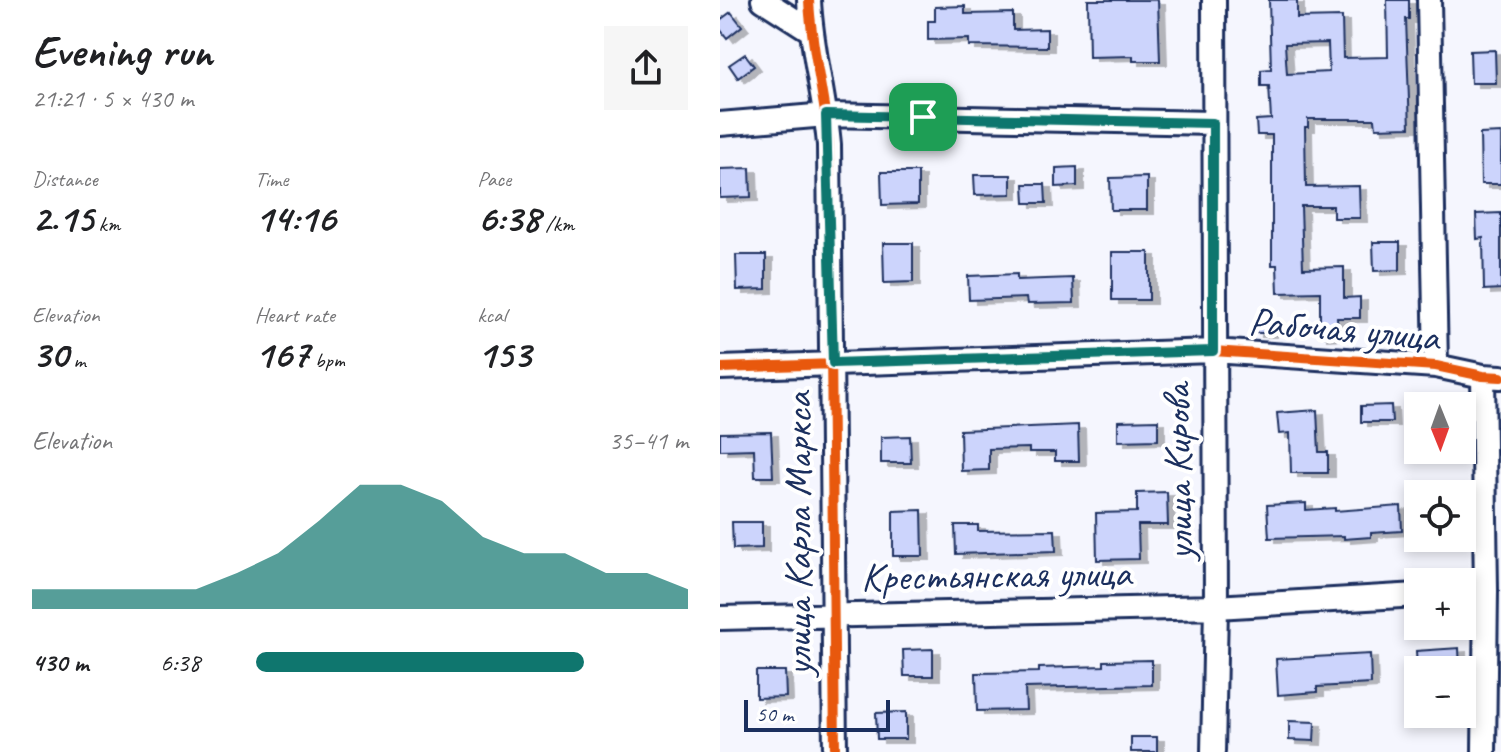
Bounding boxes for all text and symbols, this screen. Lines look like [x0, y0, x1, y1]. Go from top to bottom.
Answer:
text: Evening run [32, 24, 212, 79]
button: share [604, 26, 688, 110]
text: 21:21 · 5 × 430 m [32, 82, 193, 115]
pin [889, 83, 957, 151]
icon: arrive [901, 95, 945, 139]
text: Distance [32, 165, 98, 193]
text: Time [255, 165, 288, 193]
text: Pace [477, 165, 511, 193]
text: 2.15 [32, 193, 93, 243]
text: 14:16 [255, 193, 335, 243]
text: 6:38 [477, 193, 540, 243]
text: km [93, 210, 120, 238]
text: /km [540, 210, 574, 238]
street label: Рабочая улица [1247, 296, 1444, 362]
text: Elevation [32, 301, 100, 329]
text: Heart rate [255, 301, 335, 329]
text: kcal [477, 301, 506, 329]
text: 30 [32, 329, 68, 379]
text: 167 [255, 329, 309, 379]
text: 153 [477, 329, 531, 379]
text: m [68, 346, 86, 374]
text: bpm [309, 346, 345, 374]
street label: улица Кирова [1151, 380, 1205, 563]
street label: улица Карла Маркса [773, 390, 823, 678]
north arrow [1404, 392, 1476, 464]
map controls [1404, 392, 1476, 728]
text: Elevation [32, 424, 112, 457]
text: 35–41 m [609, 424, 688, 457]
button: locate [1404, 480, 1476, 552]
street label: Крестьянская улица [861, 548, 1134, 602]
button: + [1404, 568, 1476, 640]
text: 430 m [32, 646, 88, 679]
text: 6:38 [160, 646, 200, 679]
button: − [1404, 656, 1476, 728]
scale bar [744, 696, 890, 732]
text: 50 m [756, 700, 793, 728]

